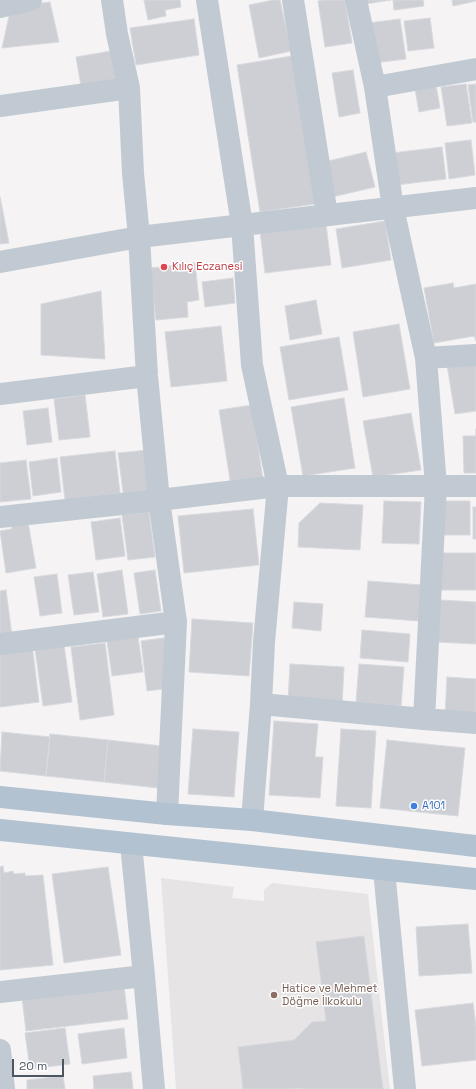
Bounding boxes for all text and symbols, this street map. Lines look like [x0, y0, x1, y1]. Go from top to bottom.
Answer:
place label: Kılıç Eczanesi [172, 260, 243, 274]
marker: Kılıç Eczanesi [159, 262, 169, 272]
place label: A101 [422, 799, 445, 813]
marker: A101 [409, 801, 419, 811]
place label: Hatice ve Mehmet Döğme İlkokulu [282, 982, 377, 1008]
marker: Hatice ve Mehmet Döğme İlkokulu [269, 990, 279, 1000]
scale bar [14, 1051, 66, 1077]
text: 20 m [19, 1058, 47, 1074]

